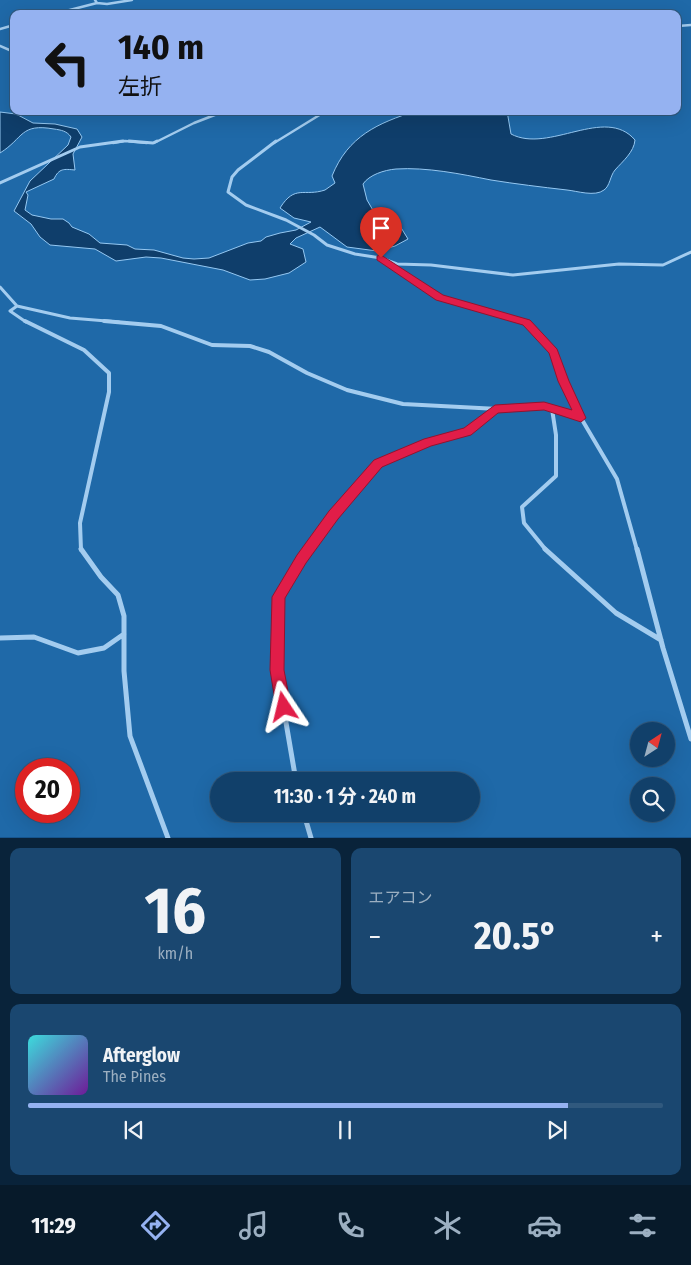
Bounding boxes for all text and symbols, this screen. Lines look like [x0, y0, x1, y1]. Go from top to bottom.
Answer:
text: 140 m [118, 26, 204, 68]
icon: left [35, 30, 100, 95]
text: 左折 [118, 73, 162, 100]
pin [360, 207, 402, 258]
icon: arrive [367, 214, 395, 242]
position arrow [257, 680, 309, 732]
north arrow [630, 722, 675, 768]
map controls [630, 722, 675, 822]
speed limit sign: 20 [15, 758, 80, 823]
button: search [630, 777, 675, 822]
text: 11:30 · 1 分 · 240 m [274, 785, 416, 808]
text: 16 [145, 872, 206, 950]
text: エアコン [369, 888, 433, 907]
text: 20.5° [474, 913, 557, 959]
text: − [369, 920, 381, 953]
text: + [650, 920, 663, 953]
text: km/h [157, 944, 193, 963]
text: Afterglow [103, 1044, 180, 1067]
text: The Pines [103, 1067, 166, 1086]
icon: previous [120, 1116, 148, 1144]
icon: pause [331, 1116, 359, 1144]
icon: next [543, 1116, 571, 1144]
icon: directions [138, 1208, 173, 1243]
icon: music [236, 1208, 271, 1243]
icon: phone [333, 1208, 368, 1243]
icon: climate [430, 1208, 465, 1243]
icon: car [527, 1208, 562, 1243]
icon: filters [625, 1208, 660, 1243]
text: 11:29 [31, 1212, 76, 1239]

